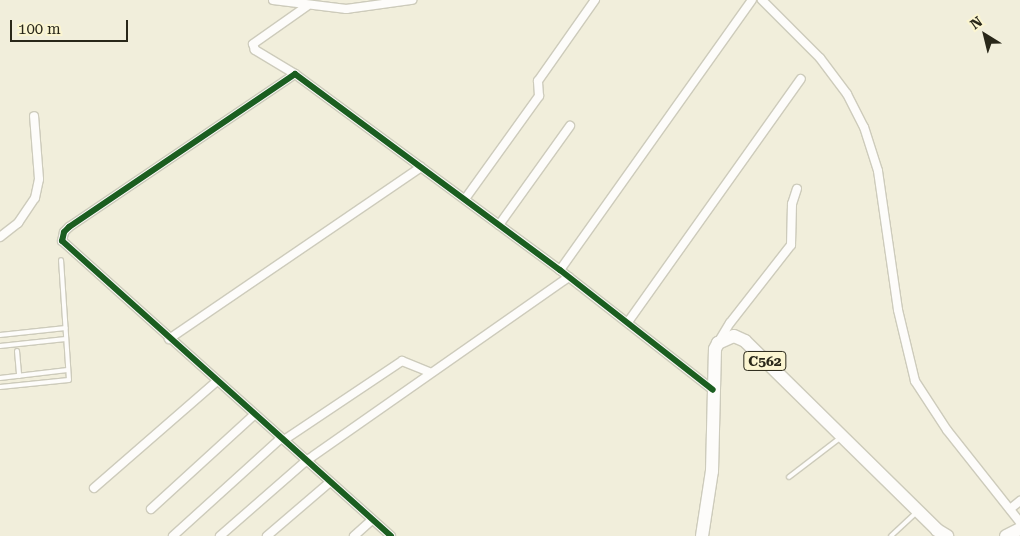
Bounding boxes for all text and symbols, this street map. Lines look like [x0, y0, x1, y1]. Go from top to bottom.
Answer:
scale bar [12, 10, 130, 42]
north arrow [960, 10, 1010, 60]
text: N [967, 13, 985, 33]
text: 100 m [18, 20, 61, 38]
road number: C562 [742, 350, 788, 372]

